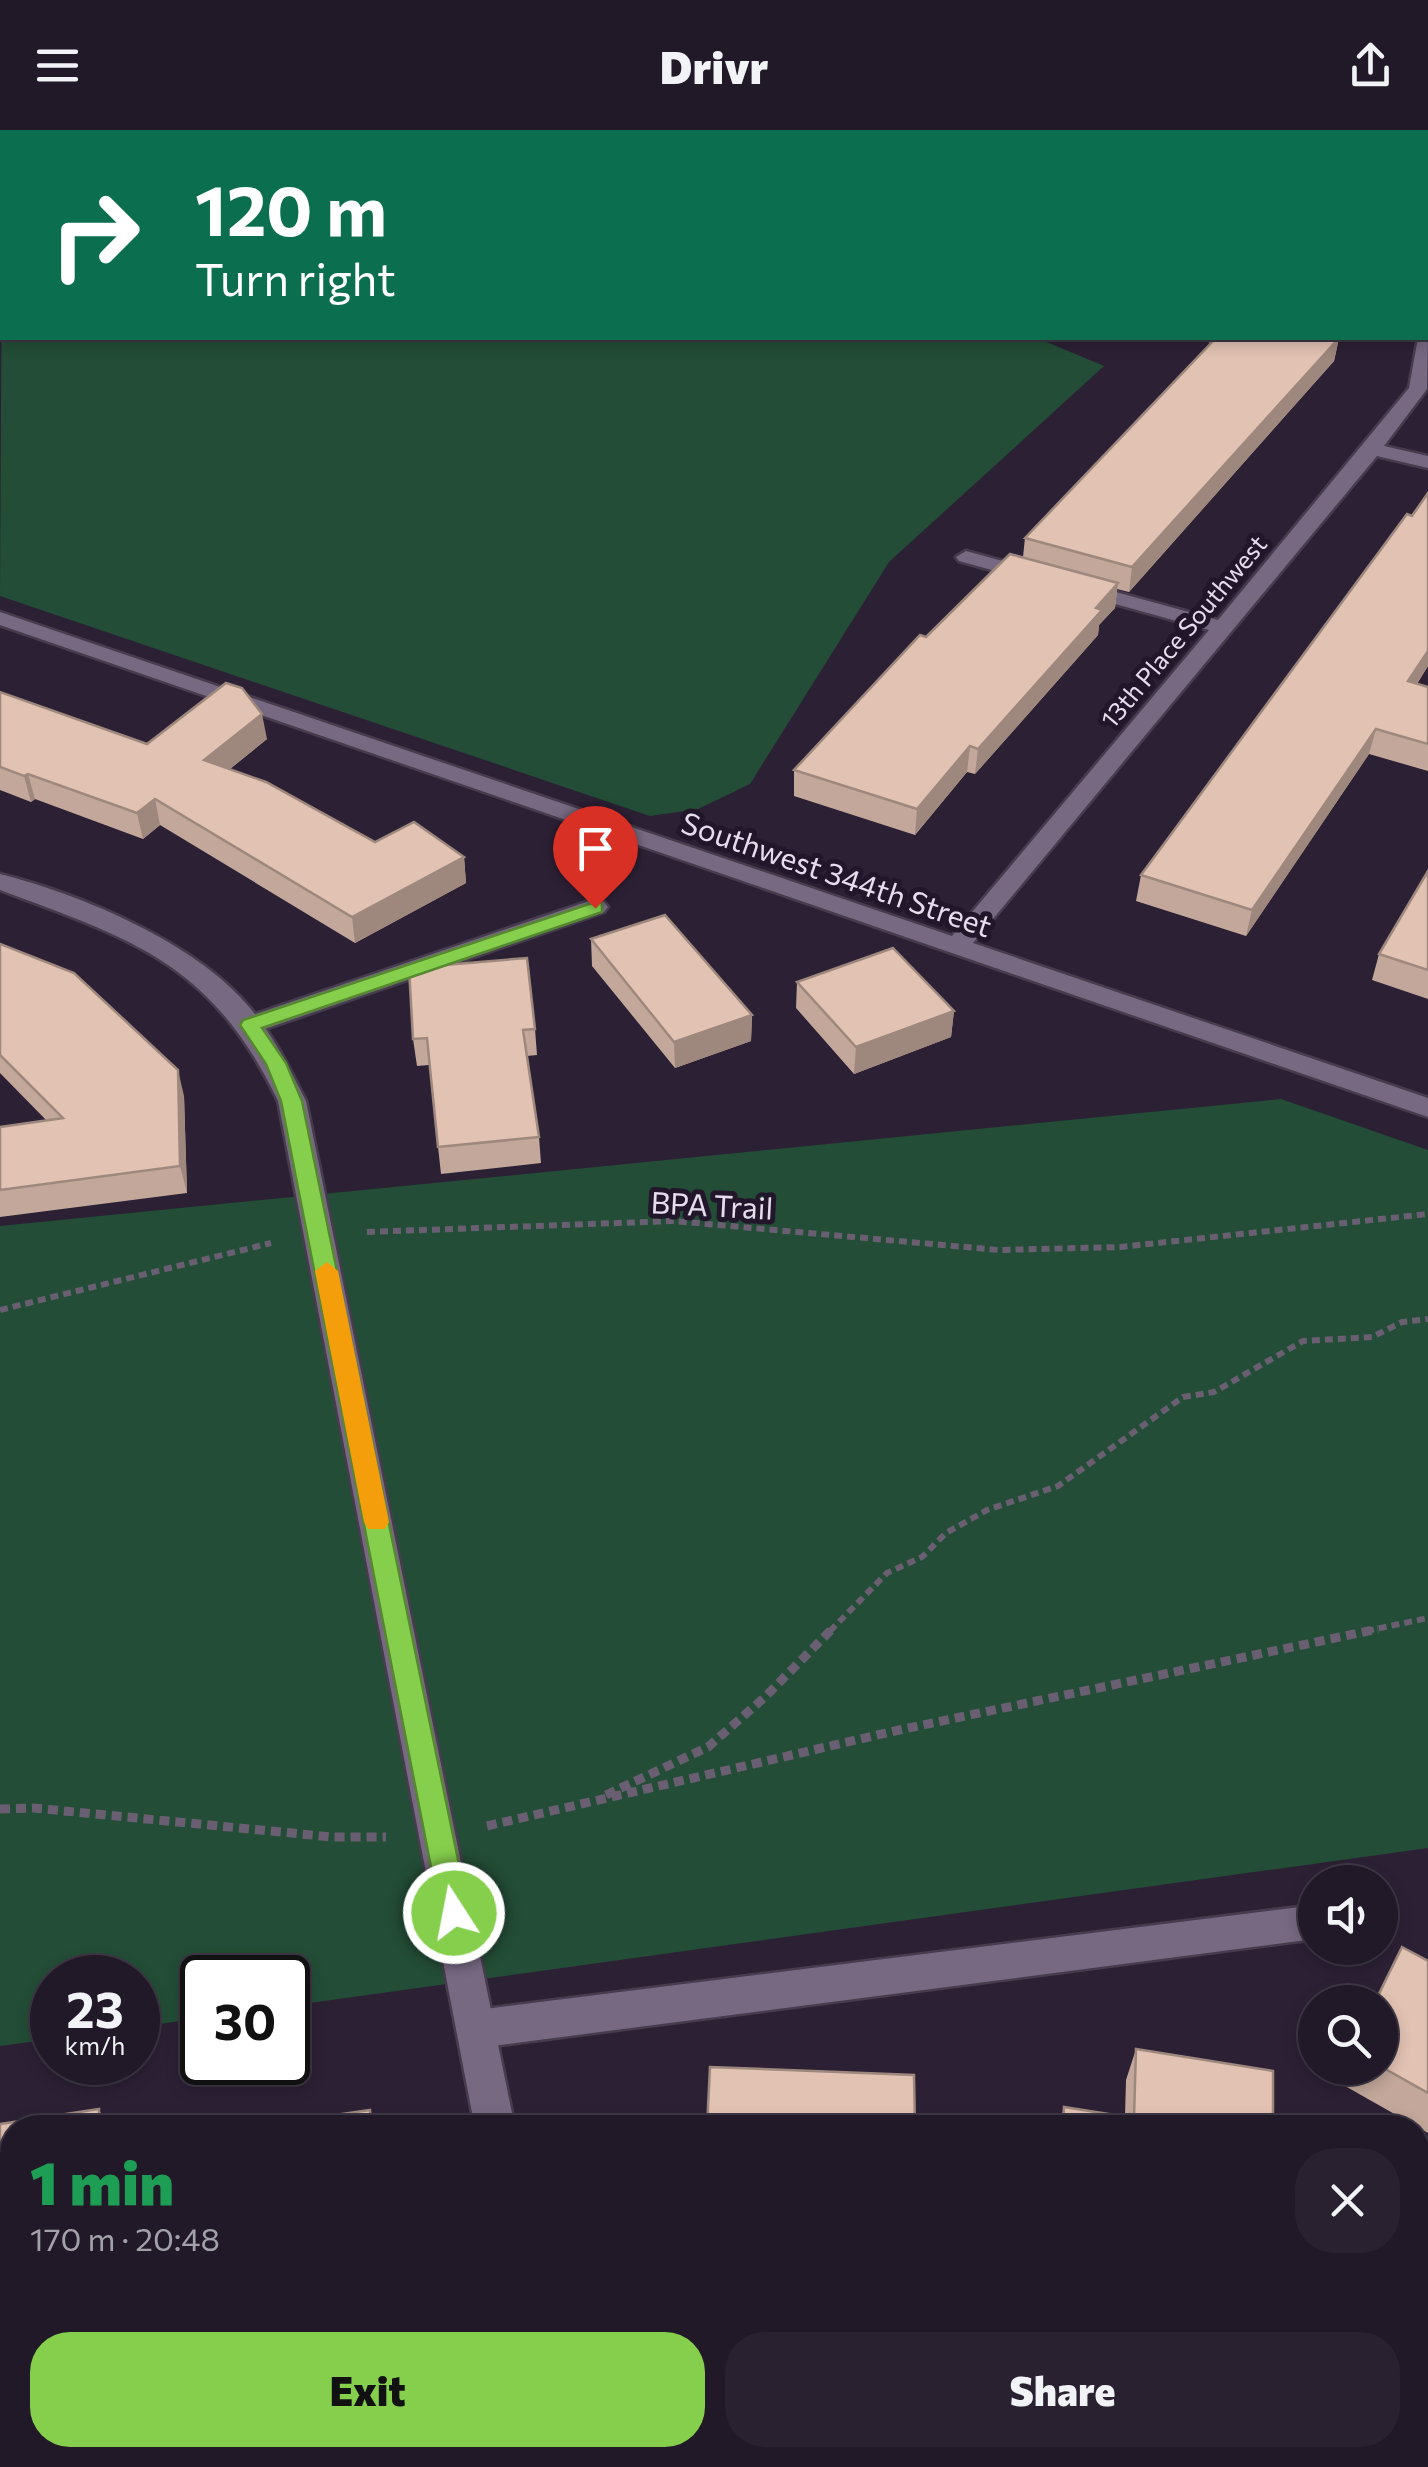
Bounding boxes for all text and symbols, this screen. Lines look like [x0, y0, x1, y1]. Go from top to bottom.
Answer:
icon: menu [30, 38, 85, 93]
text: Drivr [660, 38, 769, 93]
icon: share [1343, 38, 1398, 93]
text: 120 m [195, 165, 387, 250]
icon: right [30, 170, 160, 300]
text: Turn right [195, 250, 396, 305]
street label: 13th Place Southwest [1094, 529, 1272, 733]
street label: Southwest 344th Street [677, 803, 997, 943]
pin [553, 806, 638, 909]
icon: arrive [568, 821, 623, 876]
street label: BPA Trail [650, 1182, 774, 1226]
position arrow [402, 1861, 506, 1965]
map controls [1298, 1865, 1398, 2085]
button: sound [1298, 1865, 1398, 1965]
speed limit sign: 30 [180, 1955, 310, 2085]
text: 23 [66, 1977, 124, 2038]
button: search [1298, 1985, 1398, 2085]
text: km/h [65, 2030, 125, 2060]
text: 1 min [30, 2144, 174, 2217]
button: close [1295, 2148, 1400, 2253]
text: 170 m · 20:48 [30, 2218, 220, 2258]
button: Exit [30, 2332, 705, 2447]
button: Share [725, 2332, 1400, 2447]

